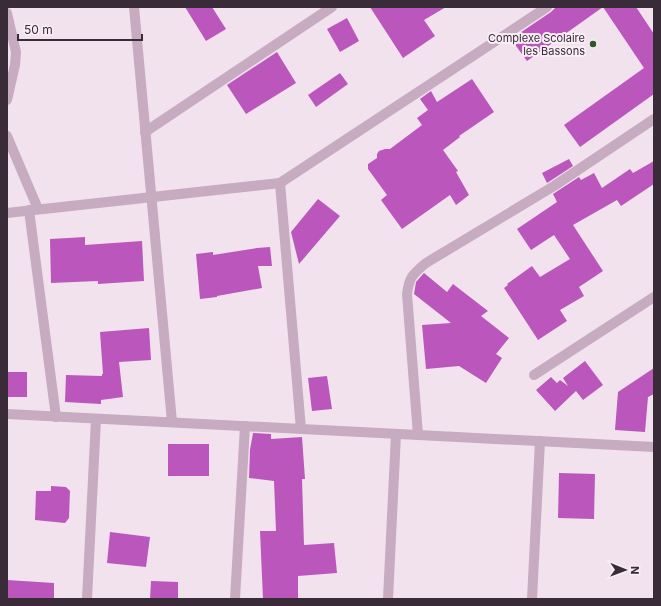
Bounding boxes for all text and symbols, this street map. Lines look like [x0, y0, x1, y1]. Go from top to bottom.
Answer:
scale bar [18, 16, 142, 42]
text: 50 m [24, 22, 53, 37]
place label: Complexe Scolaire les Bassons [488, 31, 585, 58]
marker: Complexe Scolaire les Bassons [588, 39, 598, 49]
north arrow [605, 550, 645, 590]
text: N [628, 566, 642, 574]

